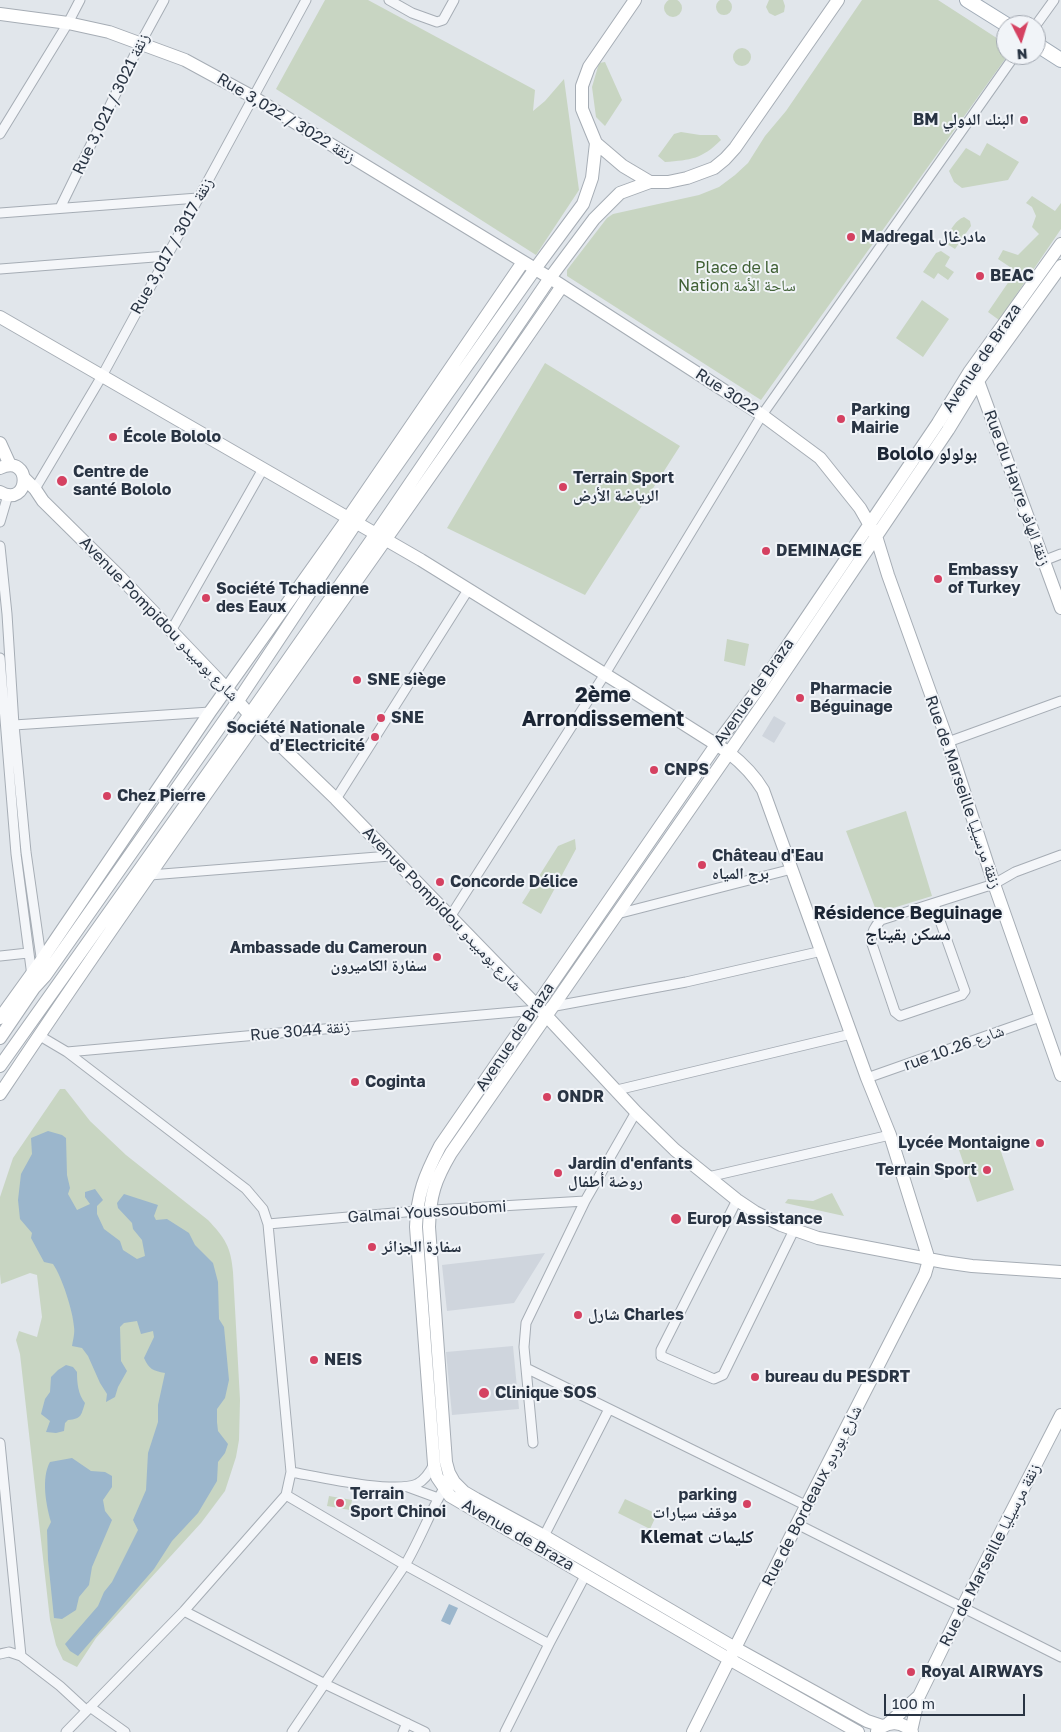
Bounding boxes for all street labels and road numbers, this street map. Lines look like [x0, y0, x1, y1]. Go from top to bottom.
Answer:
street label: Rue 3,021 / زنقة 3021 [68, 30, 154, 178]
street label: Rue 3,022 / زنقة 3022 [213, 69, 359, 167]
street label: Rue 3,017 / زنقة 3017 [127, 174, 217, 318]
street label: Avenue de Braza [939, 300, 1025, 416]
street label: Rue 3022 [692, 365, 762, 419]
street label: Rue du Havre زنقة الهافر [980, 407, 1054, 569]
street label: Avenue Pompidou شارع بومبيدو [75, 533, 243, 705]
street label: Avenue de Braza [710, 635, 798, 749]
street label: Rue de Marseille زنقة مرسيليا [921, 693, 1005, 891]
street label: Avenue Pompidou شارع بومبيدو [358, 823, 526, 995]
street label: Avenue de Braza [472, 979, 558, 1095]
street label: Rue 3044 زنقة [249, 1017, 351, 1045]
street label: rue 10.26 شارع [901, 1021, 1007, 1075]
street label: Galmai Youssoubomi [347, 1197, 507, 1227]
street label: Rue de Bordeaux شارع بوردو [758, 1402, 866, 1590]
street label: Rue de Marseille زنقة مرسيليا [935, 1460, 1045, 1650]
street label: Avenue de Braza [458, 1495, 578, 1575]

